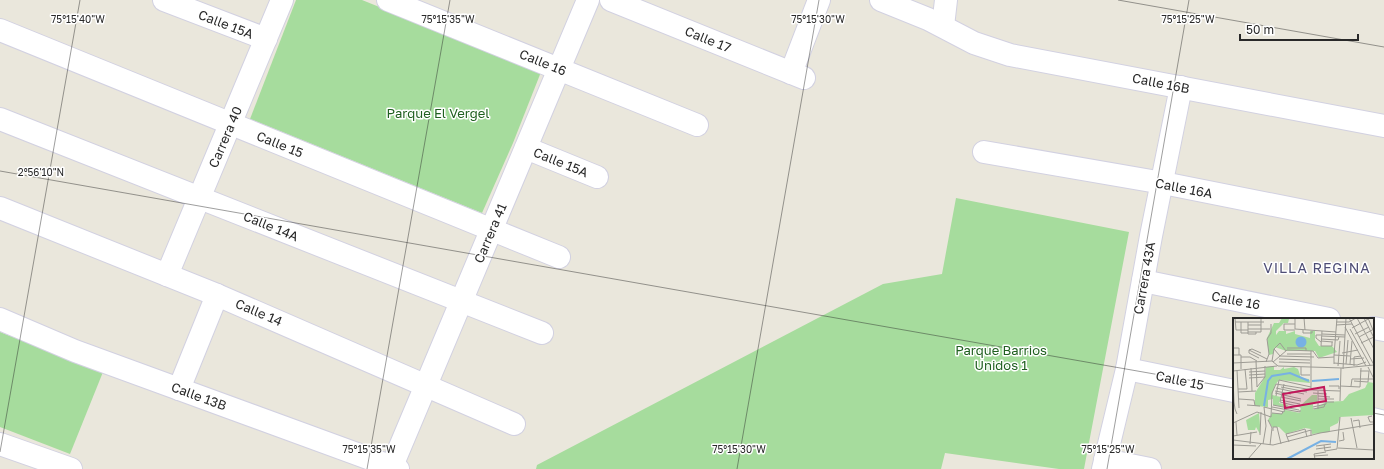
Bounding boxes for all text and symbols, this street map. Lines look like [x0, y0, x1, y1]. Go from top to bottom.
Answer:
street label: Calle 15A [196, 6, 256, 42]
text: 75°15'40"W [51, 13, 105, 25]
text: 75°15'35"W [421, 13, 475, 25]
text: 75°15'30"W [791, 13, 845, 25]
text: 75°15'25"W [1161, 13, 1215, 25]
scale bar [1240, 16, 1358, 42]
text: 50 m [1246, 22, 1274, 37]
street label: Calle 17 [683, 23, 734, 56]
street label: Calle 16 [517, 45, 569, 79]
street label: Calle 16B [1131, 70, 1191, 96]
street label: Carrera 40 [205, 104, 245, 170]
park label: Parque El Vergel [387, 105, 489, 121]
street label: Calle 15 [254, 127, 306, 161]
street label: Calle 15A [531, 144, 591, 180]
text: 2°56'10"N [18, 166, 64, 178]
street label: Calle 16A [1154, 175, 1214, 201]
street label: Carrera 41 [470, 201, 510, 265]
street label: Calle 14A [241, 208, 301, 244]
street label: Carrera 43A [1130, 240, 1158, 316]
district label: VILLA REGINA [1263, 259, 1371, 276]
street label: Calle 16 [1210, 287, 1262, 313]
street label: Calle 14 [233, 295, 285, 329]
inset map [1233, 318, 1374, 459]
park label: Parque Barrios Unidos 1 [955, 342, 1047, 373]
street label: Calle 15 [1154, 367, 1206, 393]
street label: Calle 13B [169, 379, 229, 413]
text: 75°15'35"W [342, 443, 396, 455]
text: 75°15'30"W [712, 443, 766, 455]
text: 75°15'25"W [1081, 443, 1135, 455]

